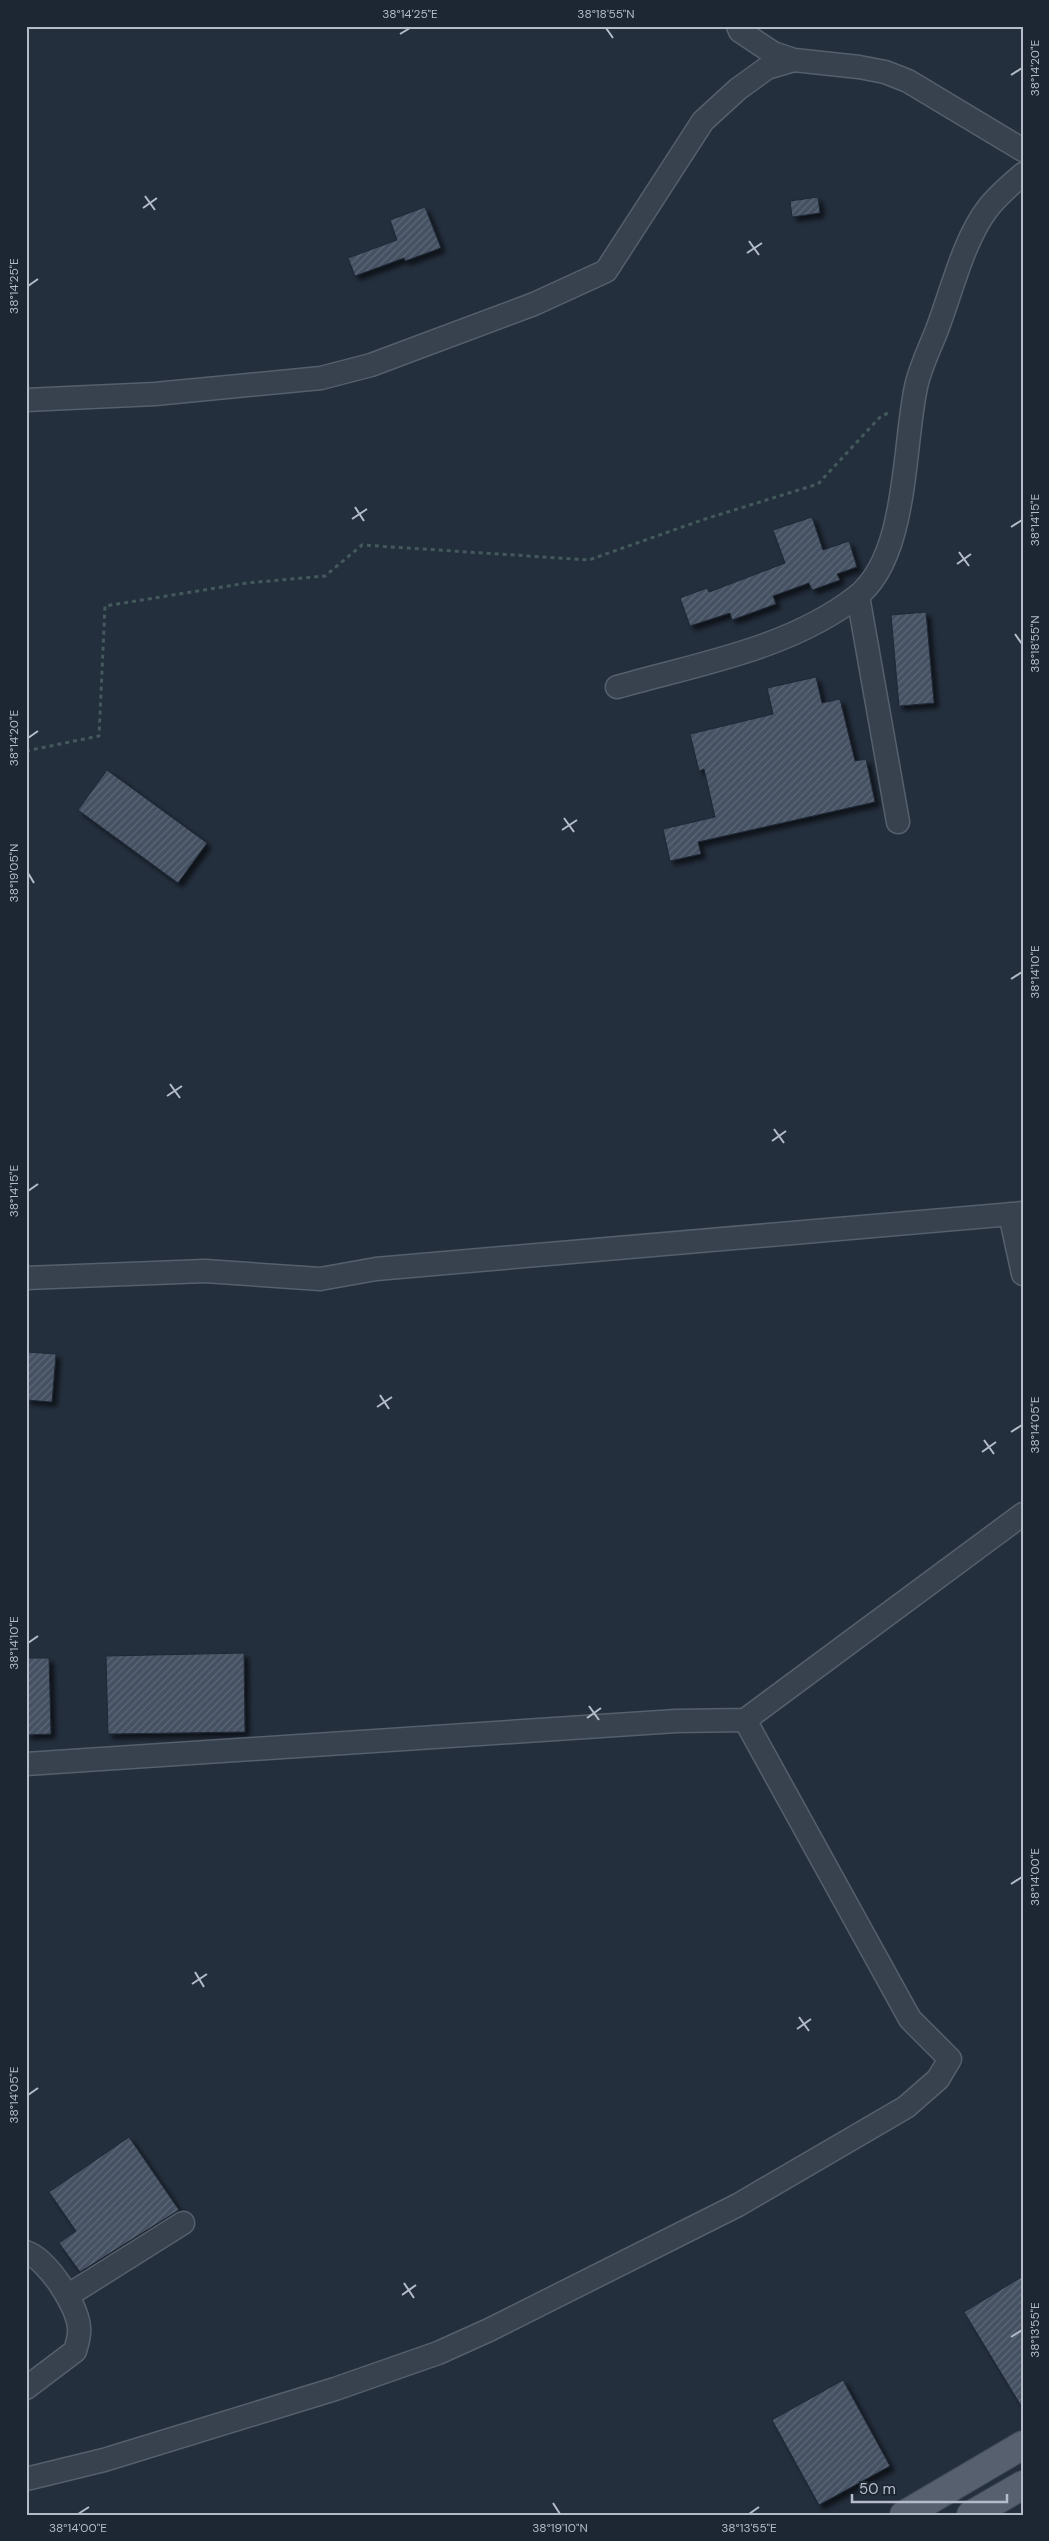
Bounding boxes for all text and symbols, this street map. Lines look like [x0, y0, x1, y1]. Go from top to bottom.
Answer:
text: 38°14'25"E [382, 6, 438, 22]
text: 38°18'55"N [577, 6, 635, 22]
text: 38°14'20"E [1027, 39, 1043, 96]
text: 38°14'25"E [6, 258, 22, 314]
text: 38°14'15"E [1027, 493, 1043, 546]
text: 38°18'55"N [1027, 615, 1043, 673]
text: 38°14'20"E [6, 709, 22, 766]
text: 38°19'05"N [6, 844, 22, 902]
text: 38°14'10"E [1027, 945, 1043, 999]
text: 38°14'15"E [6, 1164, 22, 1217]
text: 38°14'05"E [1027, 1396, 1043, 1454]
text: 38°14'10"E [6, 1616, 22, 1670]
text: 38°14'00"E [1027, 1848, 1043, 1906]
text: 38°14'05"E [6, 2066, 22, 2124]
text: 38°13'55"E [1027, 2302, 1043, 2358]
scale bar [852, 2471, 1006, 2503]
text: 50 m [859, 2479, 896, 2499]
text: 38°14'00"E [49, 2520, 107, 2536]
text: 38°19'10"N [532, 2520, 588, 2536]
text: 38°13'55"E [721, 2520, 777, 2536]

